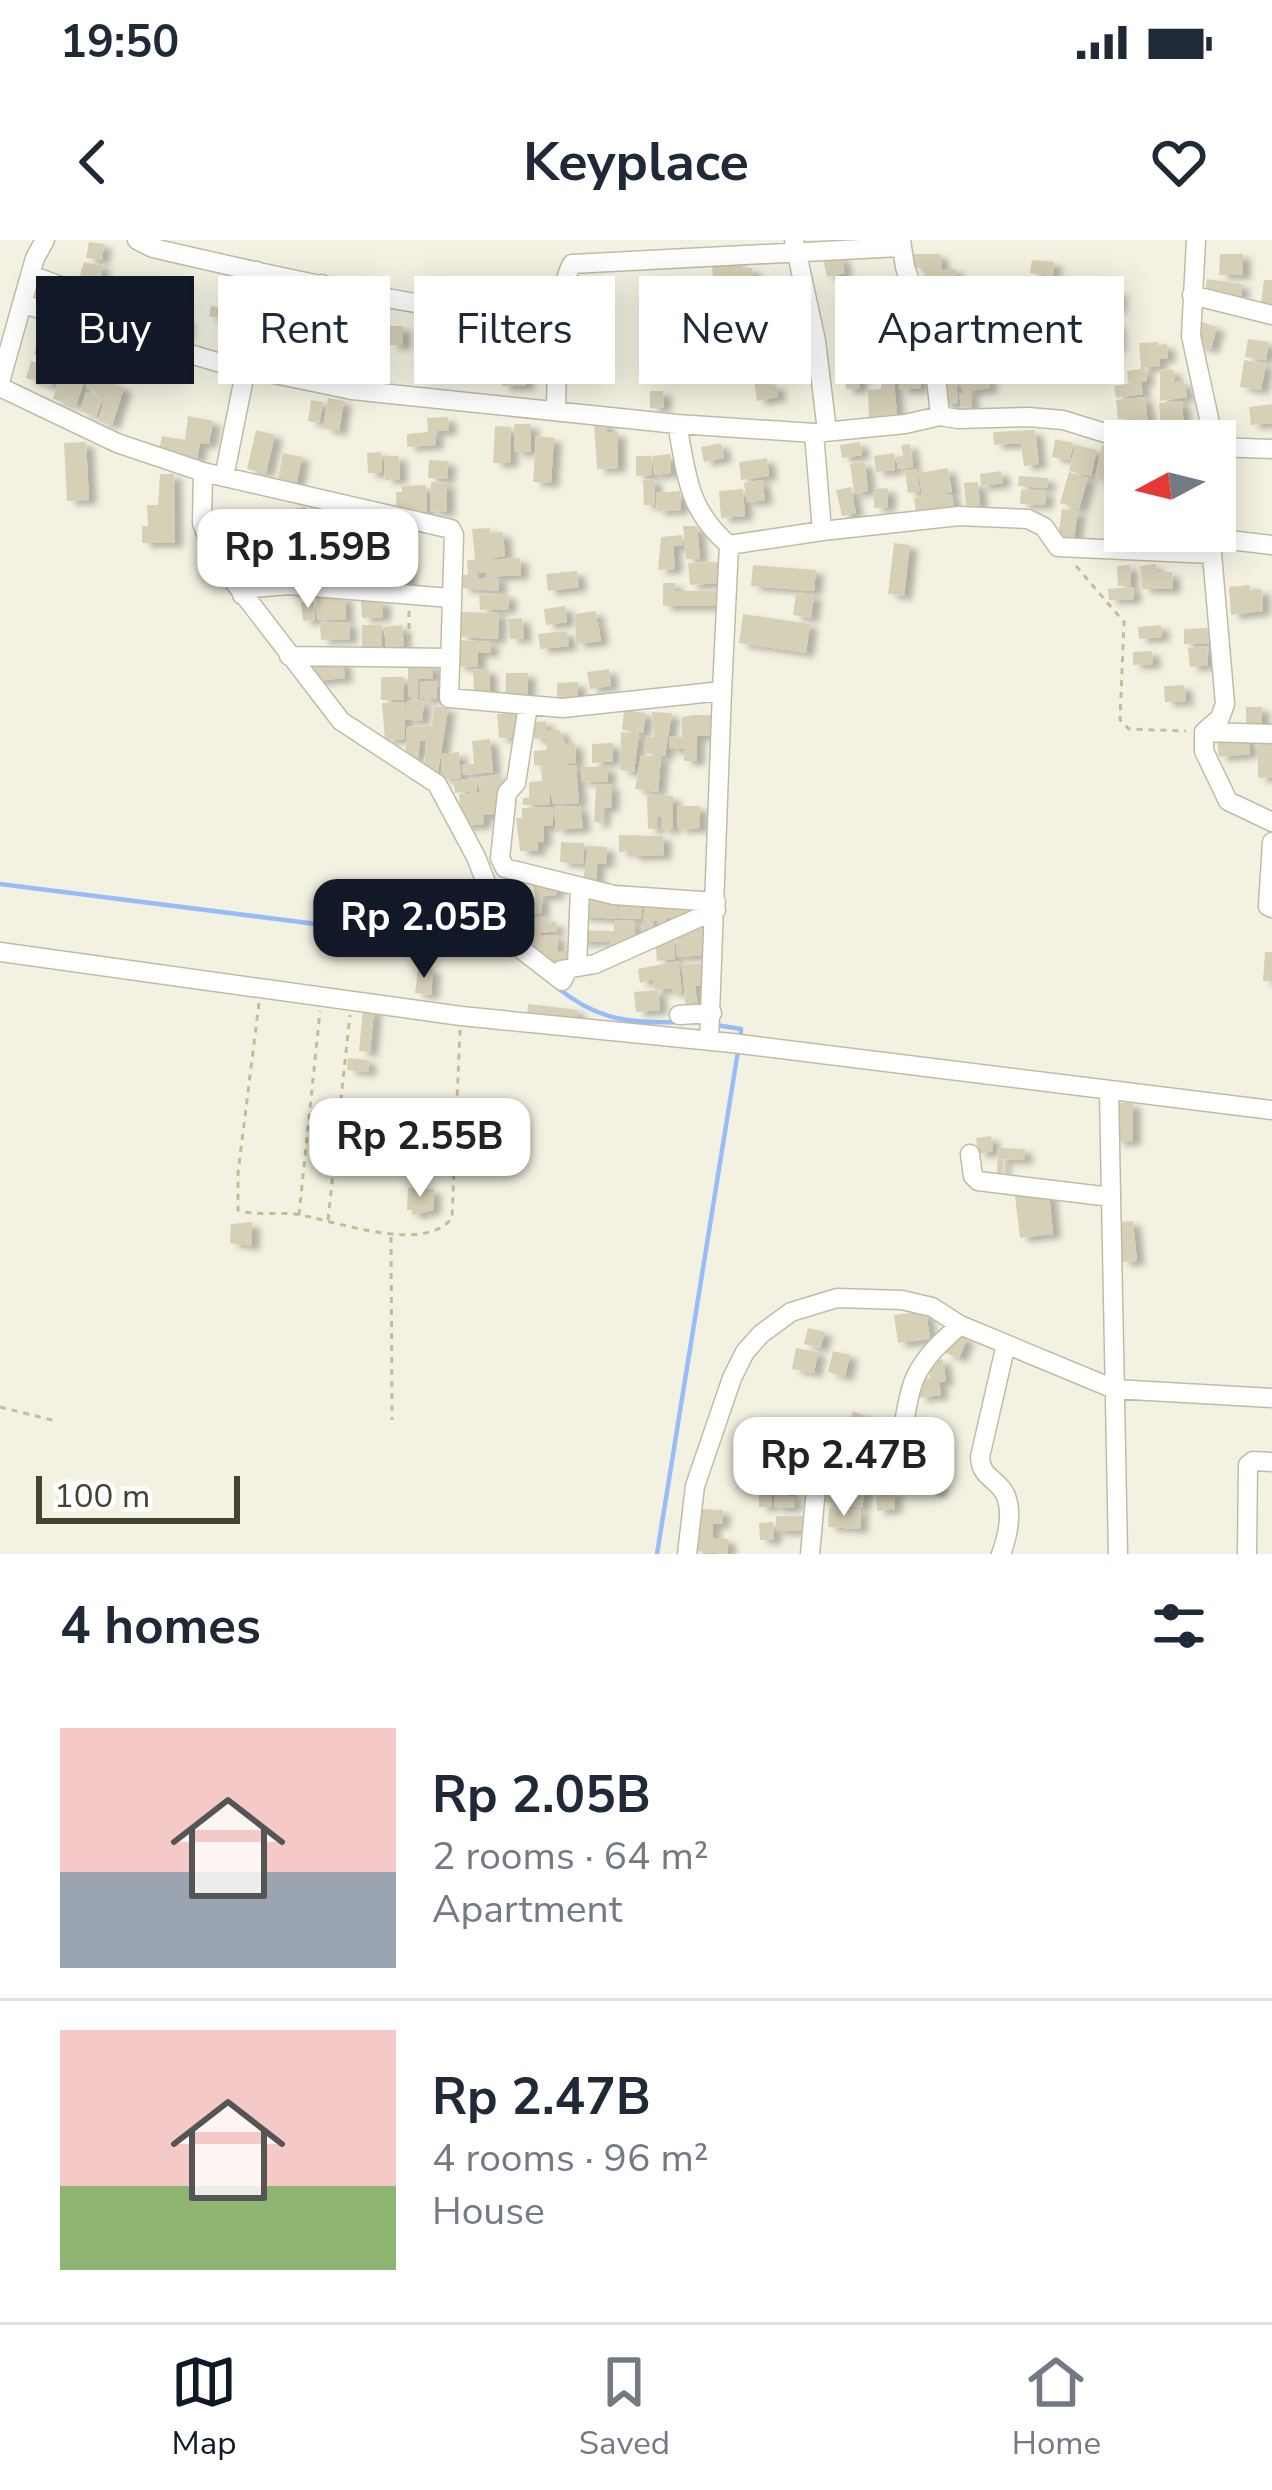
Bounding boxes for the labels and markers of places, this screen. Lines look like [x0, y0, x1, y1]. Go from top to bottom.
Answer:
pin: Rp 1.59B [184, 509, 432, 611]
pin: Rp 2.05B [300, 879, 548, 981]
pin: Rp 2.55B [296, 1098, 544, 1200]
pin: Rp 2.47B [720, 1417, 968, 1519]

